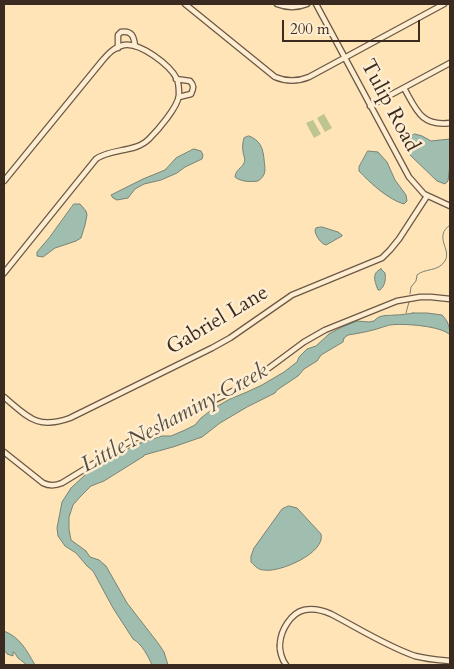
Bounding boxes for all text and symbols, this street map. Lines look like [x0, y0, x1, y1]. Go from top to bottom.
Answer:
scale bar [284, 10, 422, 42]
text: 200 m [290, 19, 330, 39]
street label: Tulip Road [354, 55, 424, 157]
street label: Gabriel Lane [163, 281, 273, 361]
water label: Little Neshaminy Creek [77, 359, 273, 479]

